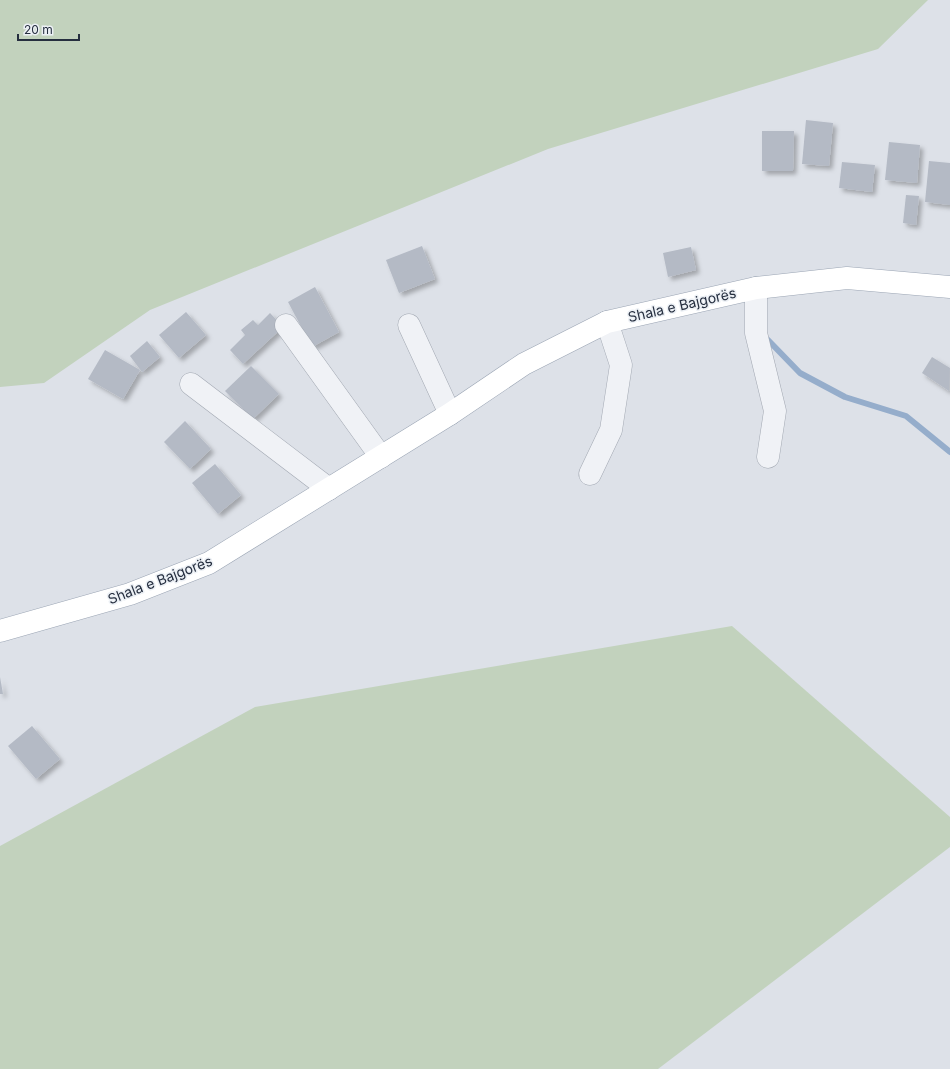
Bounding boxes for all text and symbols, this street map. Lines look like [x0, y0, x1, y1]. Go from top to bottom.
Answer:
scale bar [18, 16, 79, 42]
text: 20 m [24, 22, 53, 37]
street label: Shala e Bajgorës [626, 284, 738, 325]
street label: Shala e Bajgorës [105, 552, 214, 607]

